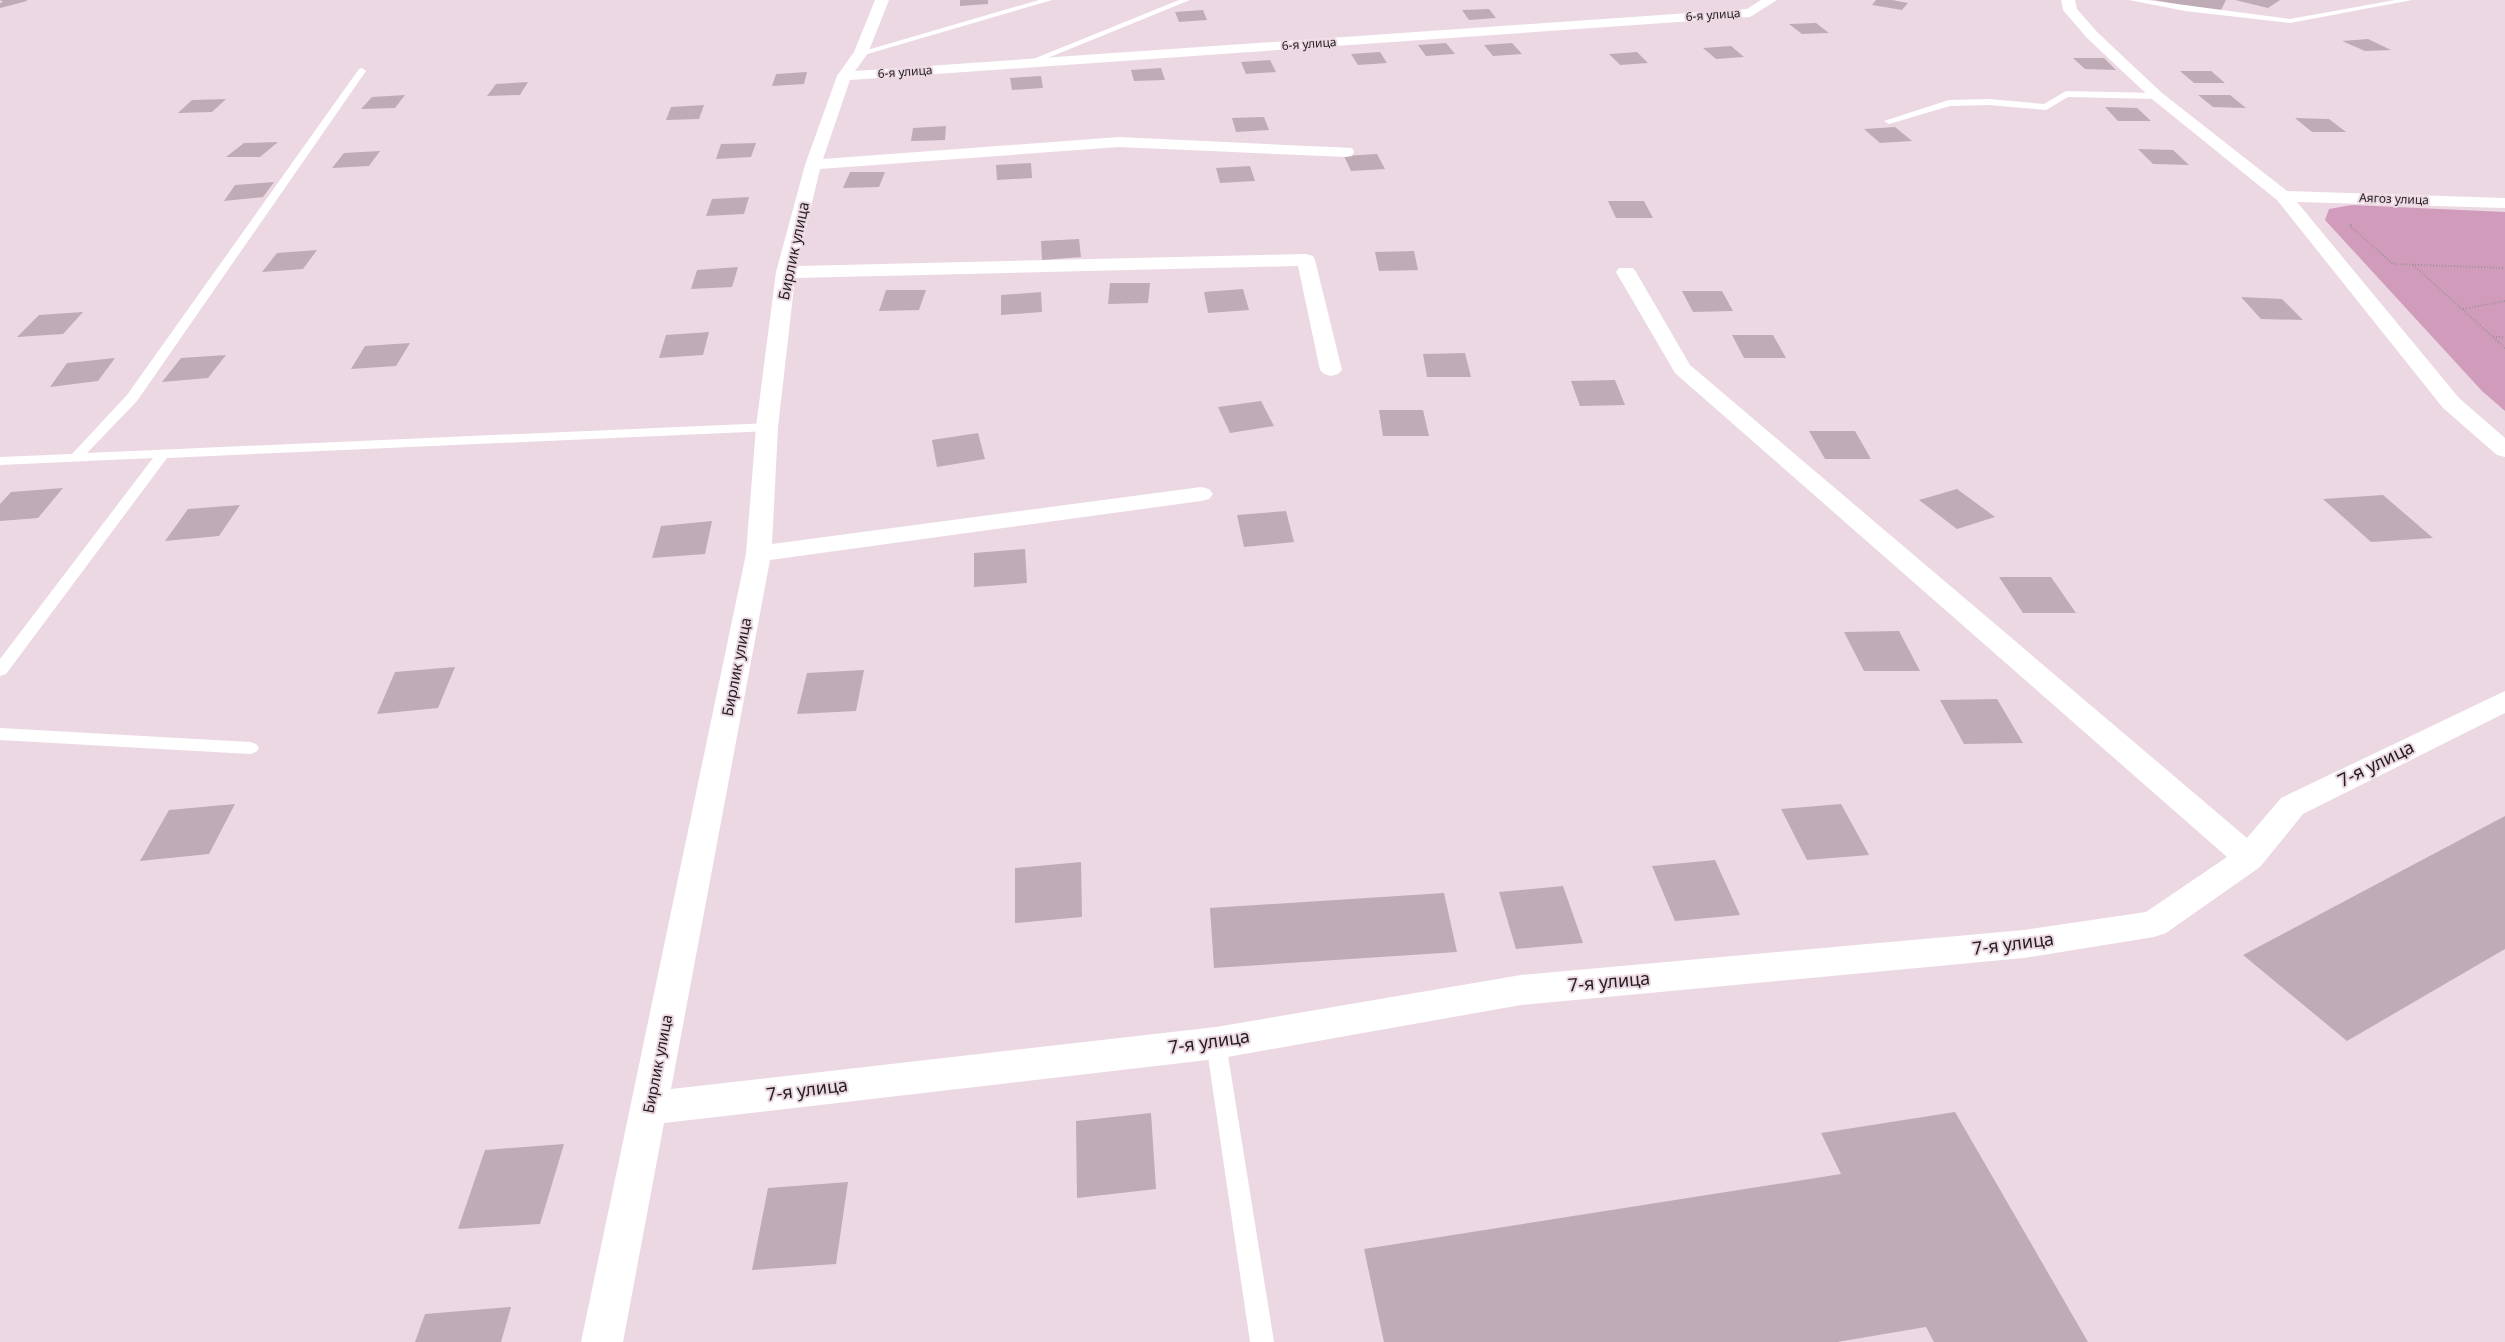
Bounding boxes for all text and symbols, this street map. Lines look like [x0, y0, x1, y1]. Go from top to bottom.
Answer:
street label: 6-я улица [1685, 4, 1741, 25]
street label: 6-я улица [1281, 33, 1337, 54]
street label: 6-я улица [877, 61, 933, 82]
street label: Аягоз улица [2359, 189, 2429, 208]
street label: Бирлик улица [773, 200, 813, 302]
street label: Бирлик улица [717, 616, 755, 718]
street label: 7-я улица [2333, 734, 2418, 792]
street label: 7-я улица [1971, 926, 2055, 960]
street label: 7-я улица [1567, 965, 1651, 997]
street label: Бирлик улица [638, 1013, 676, 1115]
street label: 7-я улица [1166, 1023, 1251, 1059]
street label: 7-я улица [765, 1072, 849, 1106]

